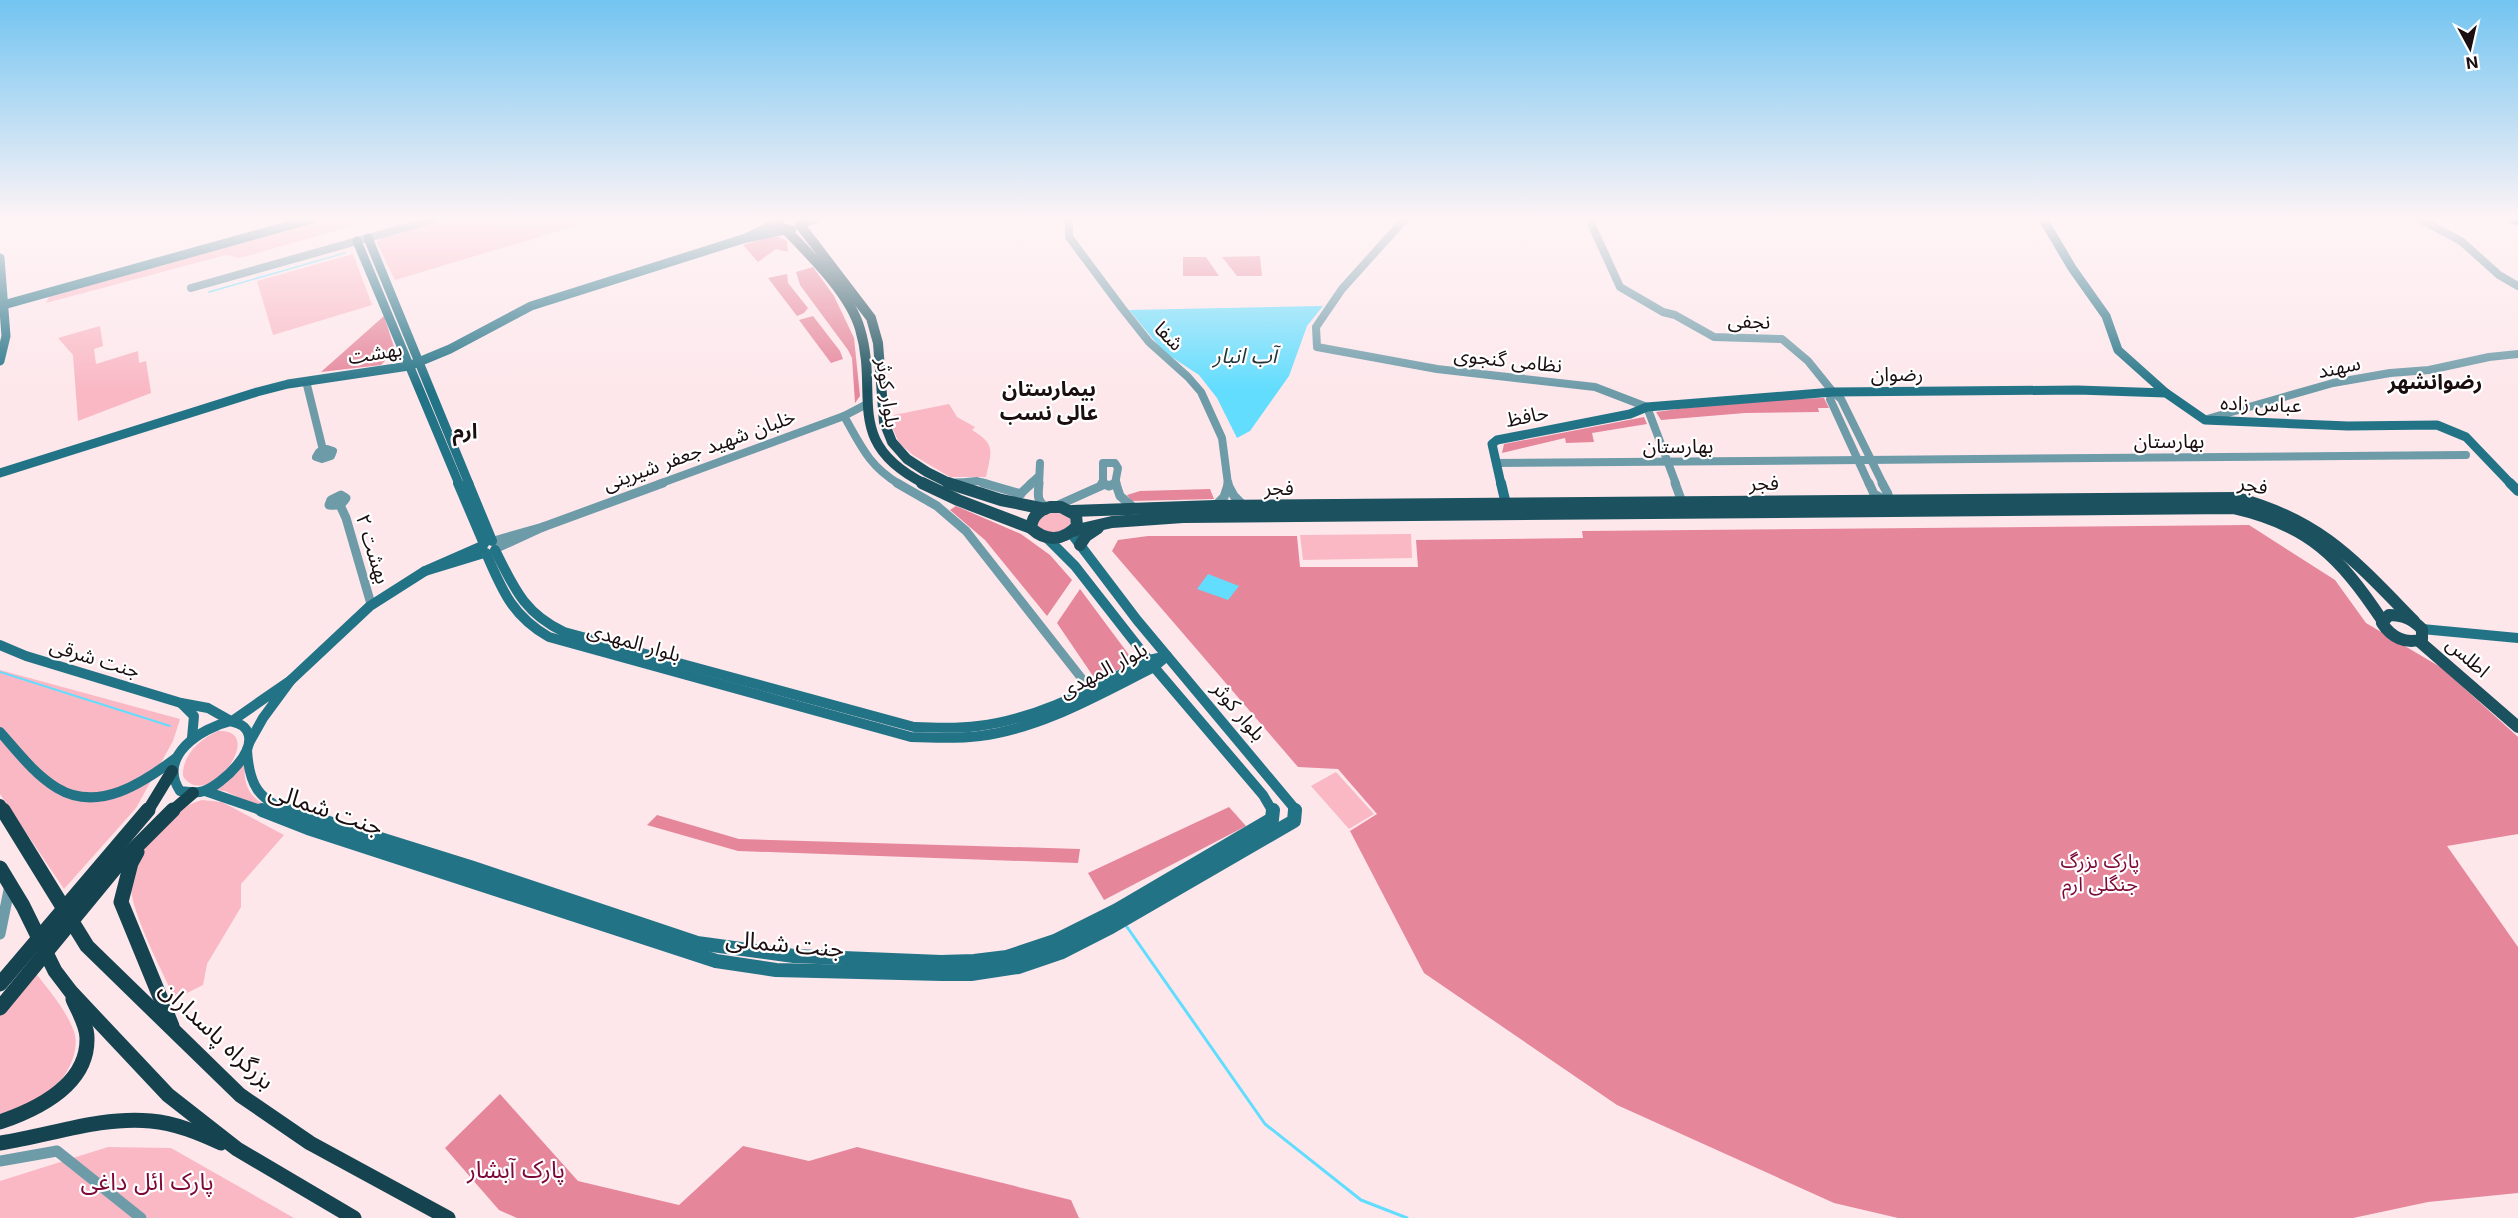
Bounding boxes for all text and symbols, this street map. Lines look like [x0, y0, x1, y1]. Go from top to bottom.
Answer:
north arrow [2440, 18, 2500, 78]
text: N [2465, 52, 2480, 74]
street label: نجفی [1727, 308, 1771, 334]
street label: شفا [1149, 316, 1189, 356]
street label: بهشت [346, 337, 404, 369]
street label: نظامی گنجوی [1453, 342, 1563, 378]
water label: آب انبار [1211, 343, 1282, 368]
street label: سهند [2315, 351, 2363, 383]
street label: بلوار کوثر [871, 356, 905, 429]
street label: رضوان [1871, 362, 1923, 386]
district label: رضوانشهر [2387, 369, 2482, 394]
district label: بیمارستان عالی نسب [1000, 376, 1098, 425]
street label: عباس زاده [2220, 391, 2302, 417]
street label: حافظ [1504, 400, 1550, 432]
street label: خلبان شهید جعفر شیرینی [600, 404, 798, 496]
district label: ارم [453, 418, 478, 447]
street label: بهارستان [2134, 429, 2204, 453]
street label: بهارستان [1643, 434, 1713, 458]
street label: فجر [2235, 470, 2270, 500]
street label: فجر [1748, 471, 1779, 495]
street label: فجر [1263, 476, 1294, 500]
street label: بهشت ۲ [351, 511, 395, 587]
street label: بلوار المهدی [585, 617, 683, 667]
street label: اطلس [2441, 632, 2495, 682]
street label: جنت شرقی [47, 633, 143, 683]
street label: بلوار المهدی [1055, 637, 1151, 703]
street label: بلوار کوثر [1207, 676, 1271, 746]
street label: جنت شمالی [265, 775, 387, 842]
park label: پارک بزرگ جنگلی ارم [2061, 849, 2139, 899]
street label: جنت شمالی [725, 924, 846, 963]
street label: بزرگراه پاسداران [153, 974, 281, 1096]
park label: پارک آبشار [466, 1155, 565, 1185]
park label: پارک ائل داغی [80, 1167, 214, 1197]

